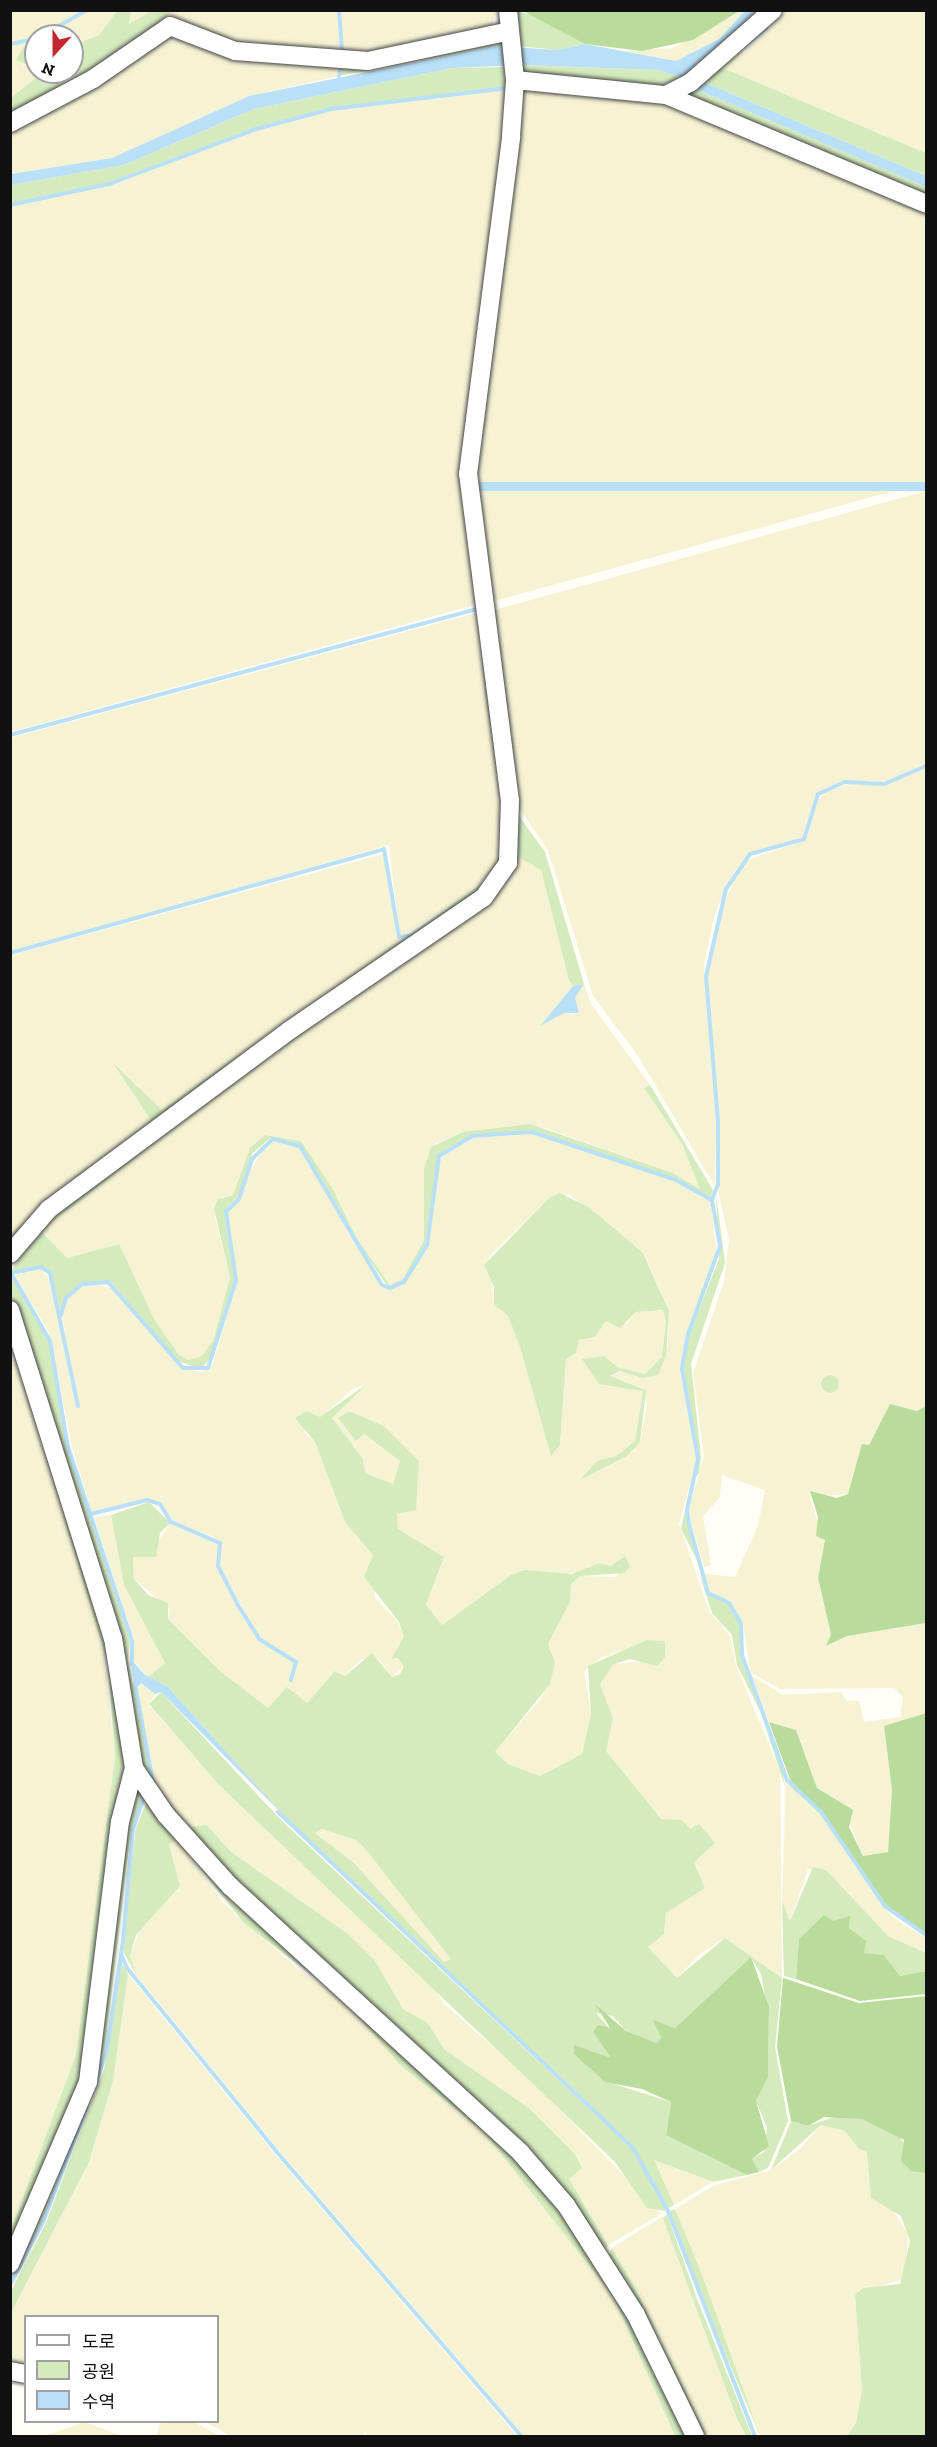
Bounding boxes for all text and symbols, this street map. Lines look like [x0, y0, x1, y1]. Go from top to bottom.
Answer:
north arrow [24, 24, 84, 84]
text: N [39, 58, 57, 80]
legend [24, 2315, 219, 2423]
text: 도로 [82, 2331, 115, 2353]
text: 공원 [82, 2361, 115, 2383]
text: 수역 [82, 2391, 115, 2413]

